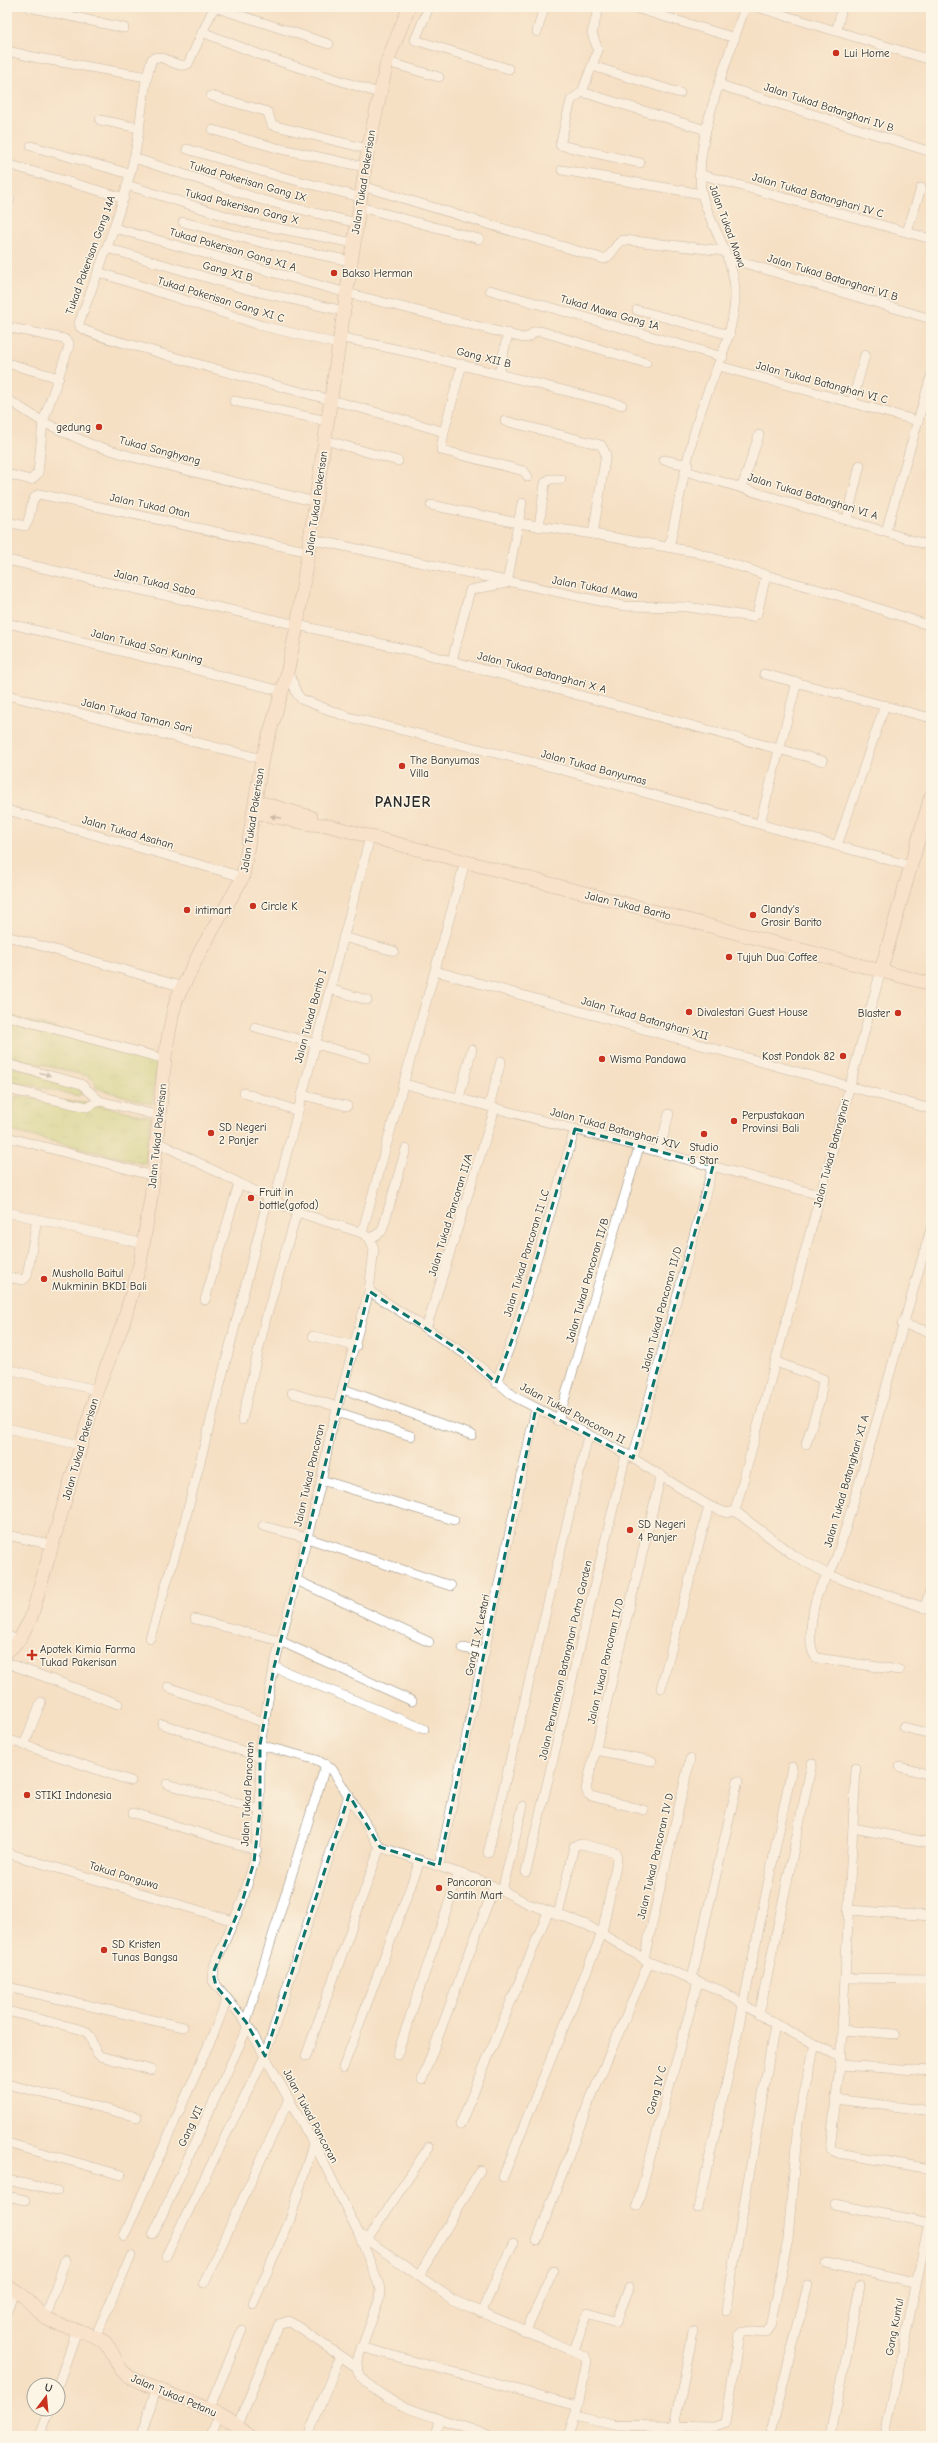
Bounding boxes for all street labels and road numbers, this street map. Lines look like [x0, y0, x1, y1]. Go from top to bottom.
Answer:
street label: Jalan Tukad Batanghari IV B [762, 80, 896, 135]
street label: Jalan Tukad Pakerisan [349, 129, 378, 235]
street label: Tukad Pakerisan Gang IX [188, 158, 308, 204]
street label: Jalan Tukad Batanghari IV C [751, 171, 885, 221]
street label: Jalan Tukad Mawa [707, 183, 749, 269]
street label: Tukad Pakerisan Gang X [183, 186, 300, 227]
street label: Tukad Pakerisan Gang 14A [63, 193, 118, 316]
street label: Tukad Pakerisan Gang XI A [168, 225, 298, 274]
street label: Jalan Tukad Batanghari VI B [766, 251, 900, 304]
street label: Gang XI B [201, 259, 255, 284]
street label: Tukad Pakerisan Gang XI C [156, 274, 286, 325]
street label: Tukad Mawa Gang 1A [559, 292, 661, 333]
street label: Gang XII B [455, 344, 513, 371]
street label: Jalan Tukad Batanghari VI C [755, 359, 889, 406]
street label: Tukad Sanghyang [118, 433, 202, 468]
street label: Jalan Tukad Pakerisan [303, 450, 330, 556]
street label: Jalan Tukad Batanghari VI A [746, 470, 880, 523]
street label: Jalan Tukad Otan [109, 491, 191, 520]
street label: Jalan Tukad Saba [113, 567, 197, 598]
street label: Jalan Tukad Mawa [551, 574, 639, 601]
street label: Jalan Tukad Sari Kuning [90, 626, 204, 667]
street label: Jalan Tukad Batanghari X A [476, 649, 608, 696]
street label: Jalan Tukad Taman Sari [80, 695, 194, 736]
street label: Jalan Tukad Banyumas [540, 747, 648, 788]
street label: Jalan Tukad Pakerisan [238, 767, 267, 873]
street label: Jalan Tukad Asahan [81, 813, 175, 852]
street label: Jalan Tukad Barito [584, 889, 672, 923]
street label: Jalan Tukad Barito I [292, 968, 329, 1064]
street label: Jalan Tukad Batanghari XII [580, 994, 710, 1043]
street label: Jalan Tukad Pakerisan [146, 1083, 169, 1189]
street label: Jalan Tukad Batanghari [811, 1098, 852, 1209]
street label: Jalan Tukad Batanghari XIV [549, 1105, 681, 1152]
street label: Jalan Tukad Pancoran II/A [426, 1152, 475, 1278]
street label: Jalan Tukad Pancoran II LC [501, 1188, 552, 1318]
street label: Jalan Tukad Pancoran II/B [564, 1216, 611, 1344]
street label: Jalan Tukad Pancoran II/D [639, 1245, 684, 1373]
street label: Jalan Tukad Pancoran II [518, 1380, 627, 1447]
street label: Jalan Tukad Pakerisan [60, 1397, 101, 1502]
street label: Jalan Tukad Batanghari XI A [821, 1413, 872, 1549]
street label: Jalan Tukad Pancoran [291, 1423, 328, 1528]
street label: Jalan Perumahan Batanghari Putra Garden [536, 1559, 595, 1761]
street label: Gang II X Lestari [462, 1593, 493, 1677]
street label: Jalan Tukad Pancoran II/D [585, 1597, 626, 1725]
street label: Jalan Tukad Pancoran [238, 1741, 257, 1847]
street label: Jalan Tukad Pancoran IV D [635, 1792, 676, 1920]
street label: Takud Panguwa [88, 1859, 160, 1892]
street label: Gang IV C [644, 2064, 669, 2116]
street label: Jalan Tukad Pancoran [280, 2067, 341, 2166]
street label: Gang VII [175, 2104, 206, 2149]
street label: Gang Kuntul [883, 2297, 906, 2357]
street label: Jalan Tukad Petanu [129, 2372, 219, 2419]

